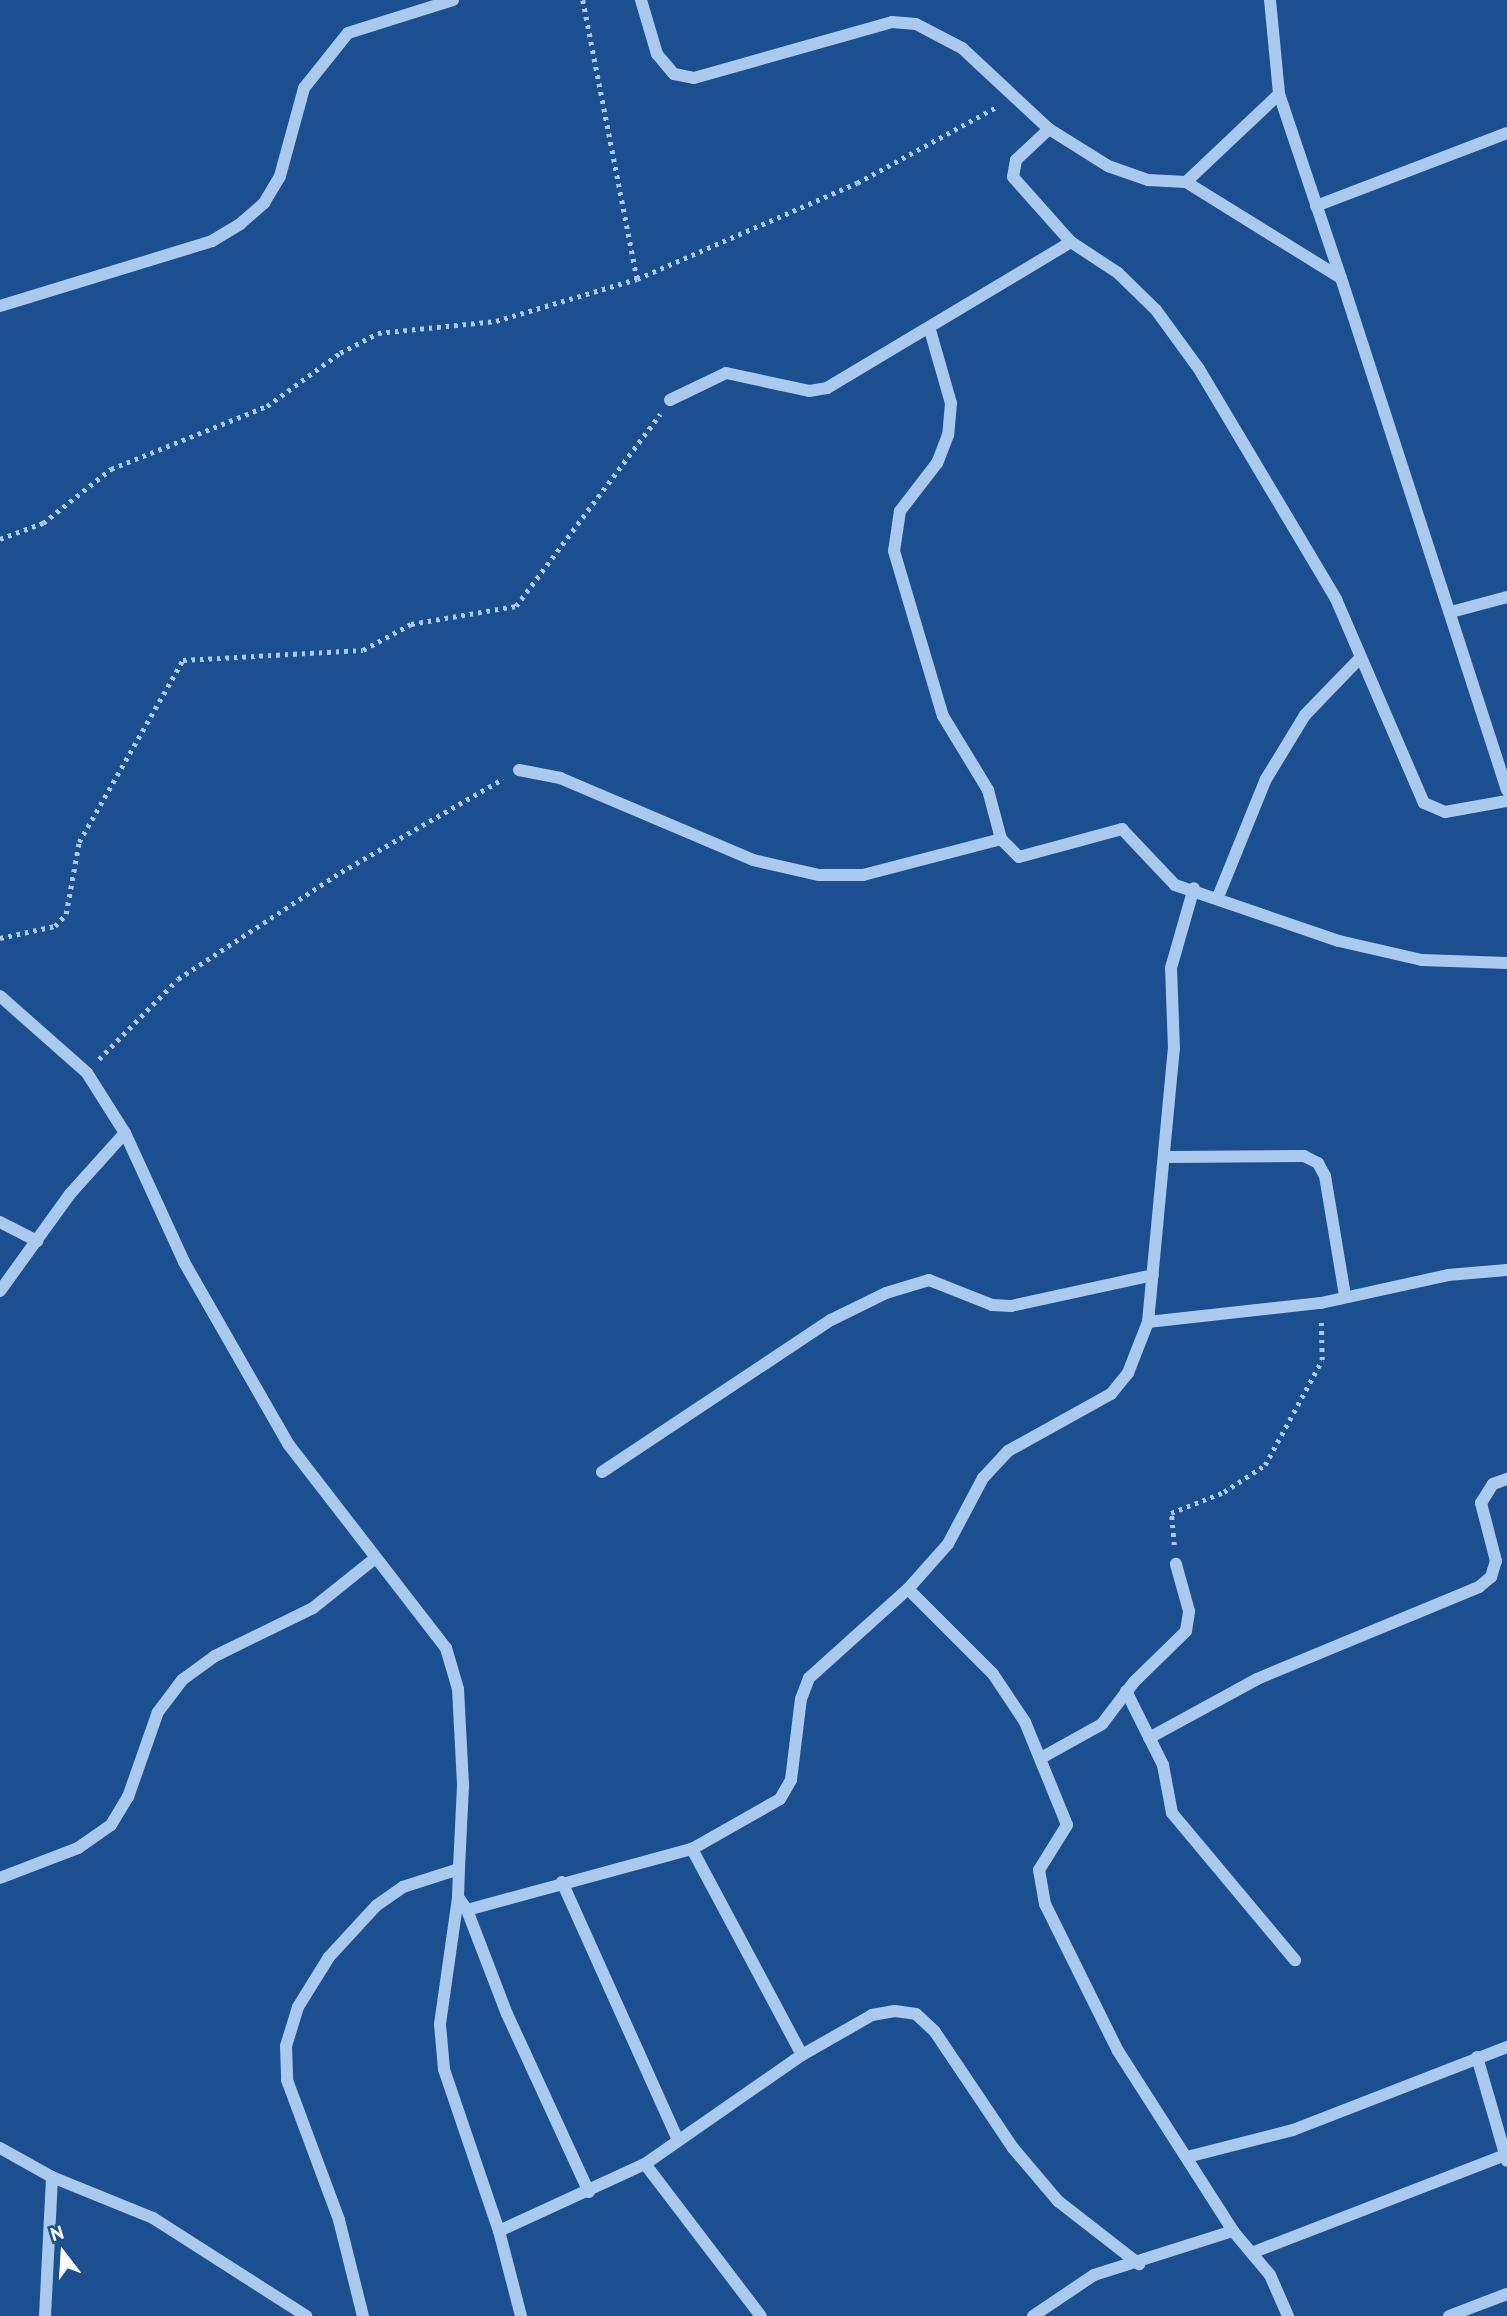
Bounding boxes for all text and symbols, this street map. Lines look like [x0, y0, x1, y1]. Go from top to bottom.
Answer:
north arrow [28, 2218, 98, 2288]
text: N [47, 2220, 66, 2246]

